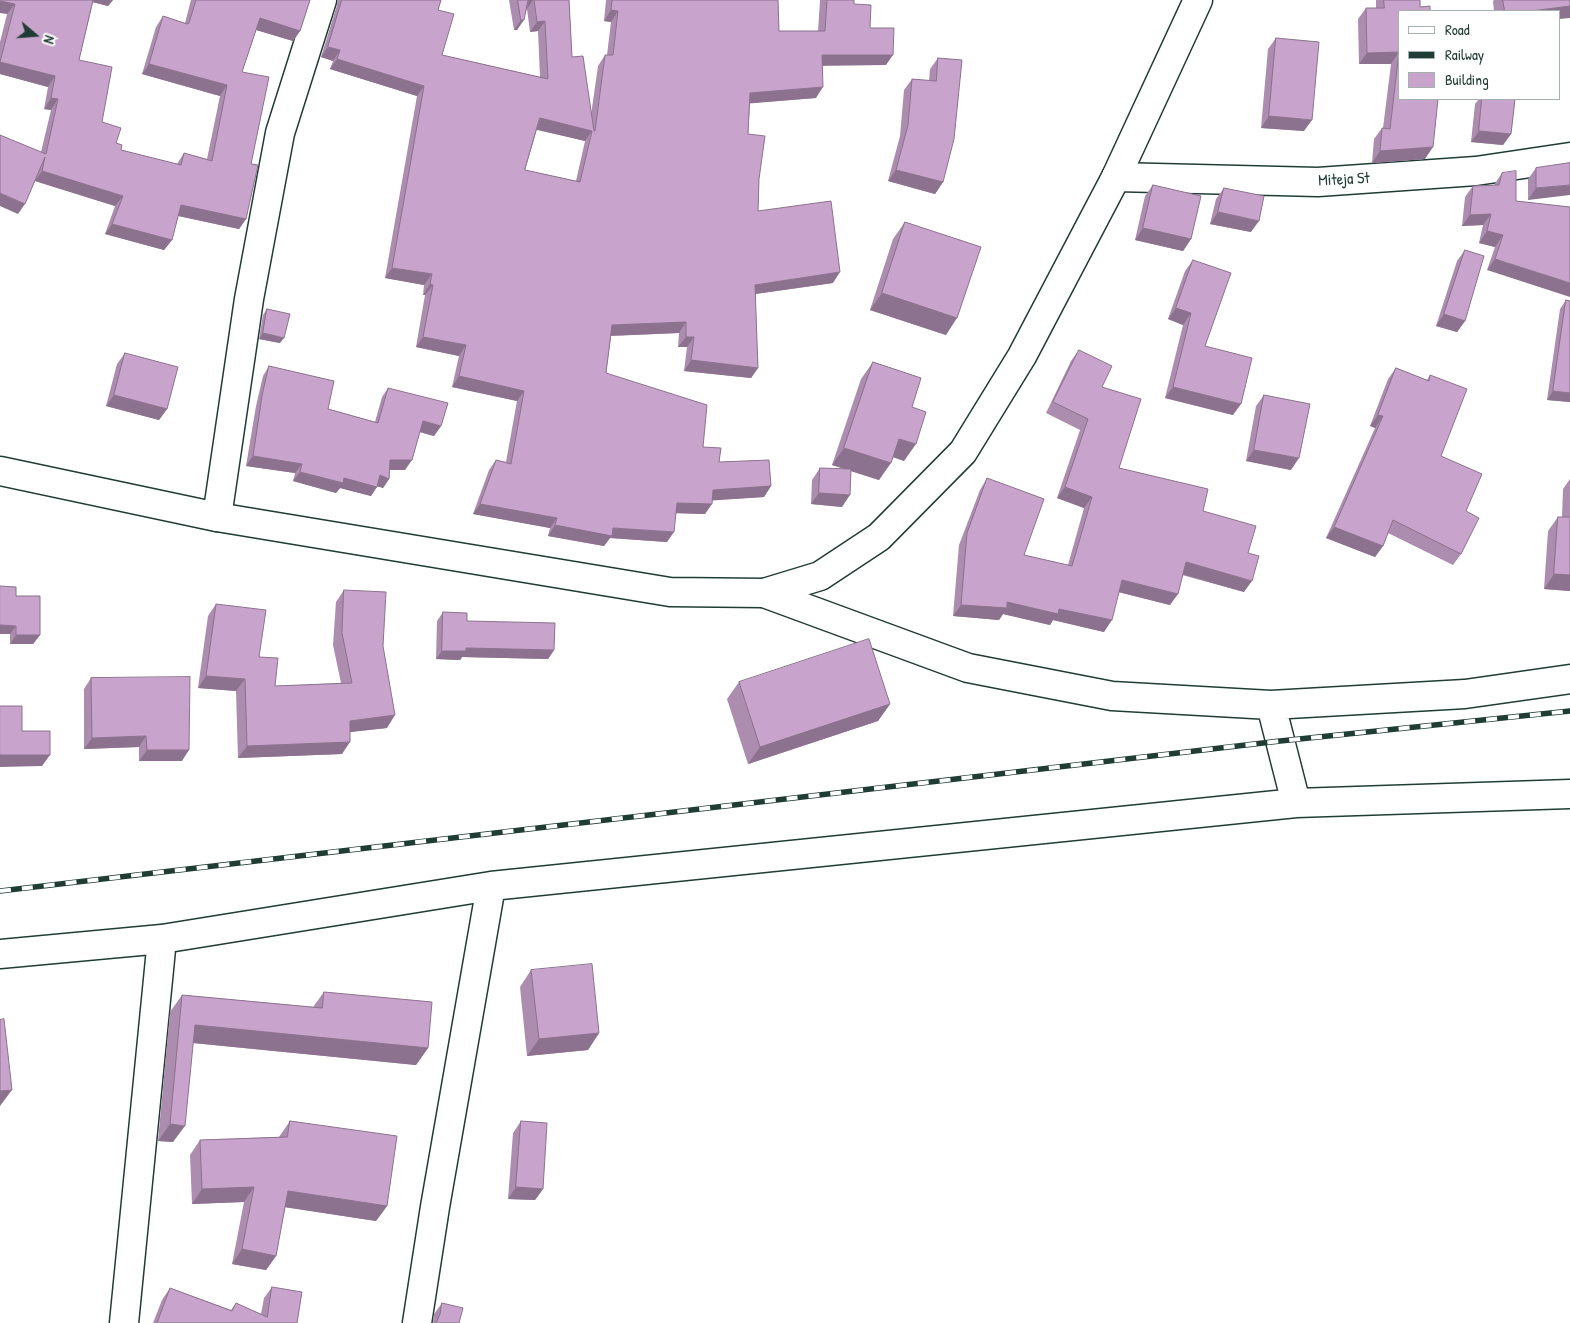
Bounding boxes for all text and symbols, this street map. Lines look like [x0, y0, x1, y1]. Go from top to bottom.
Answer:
north arrow [10, 10, 60, 60]
legend [1398, 10, 1560, 100]
text: Road [1445, 19, 1470, 40]
text: N [40, 33, 60, 46]
text: Railway [1445, 44, 1484, 65]
text: Building [1445, 69, 1489, 90]
street label: Miteja St [1318, 169, 1370, 191]

